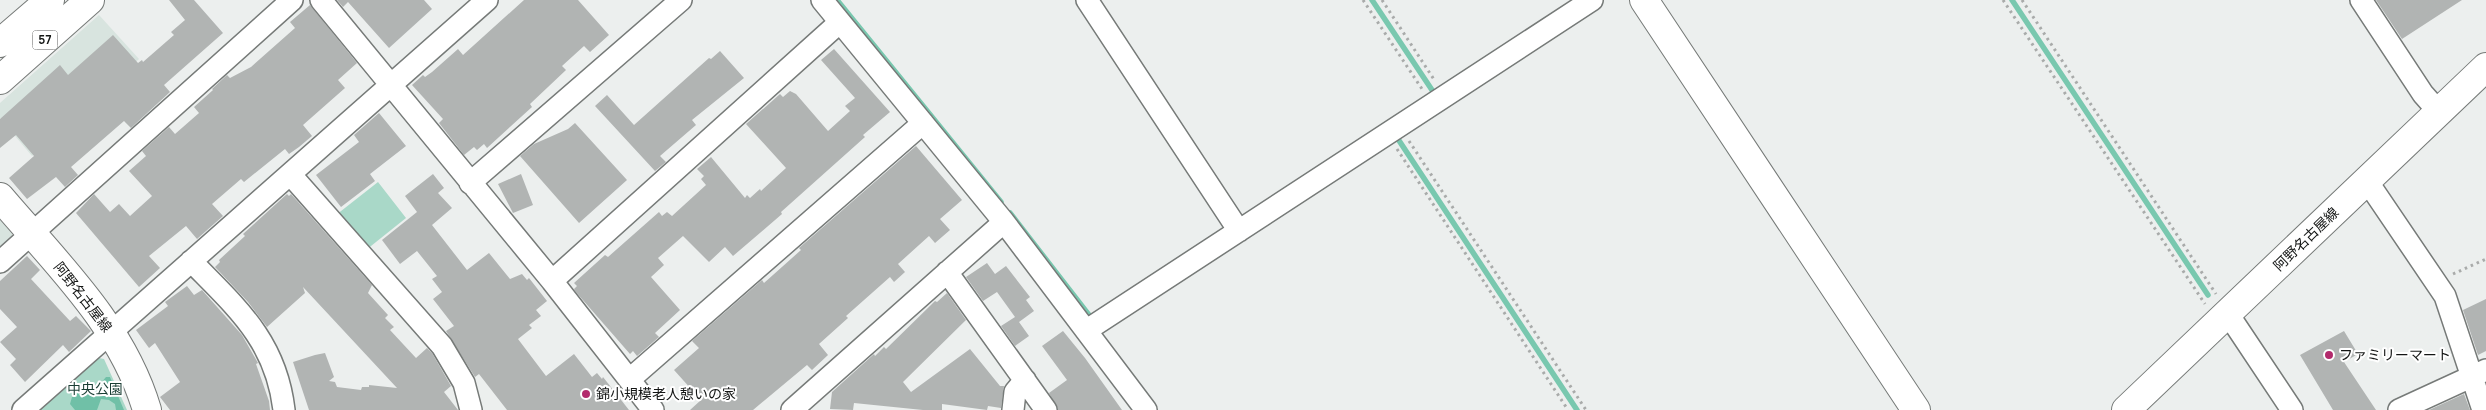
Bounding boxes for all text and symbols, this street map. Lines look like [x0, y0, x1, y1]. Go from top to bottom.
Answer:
road number: 57 [32, 30, 58, 50]
street label: 阿野名古屋線 [2269, 203, 2342, 275]
street label: 阿野名古屋線 [50, 258, 117, 336]
place label: ファミリーマート [2339, 345, 2451, 364]
marker: ファミリーマート [2323, 349, 2335, 361]
park label: 中央公園 [67, 379, 123, 398]
place label: 錦小規模老人憩いの家 [596, 384, 736, 403]
marker: 錦小規模老人憩いの家 [580, 388, 592, 400]

